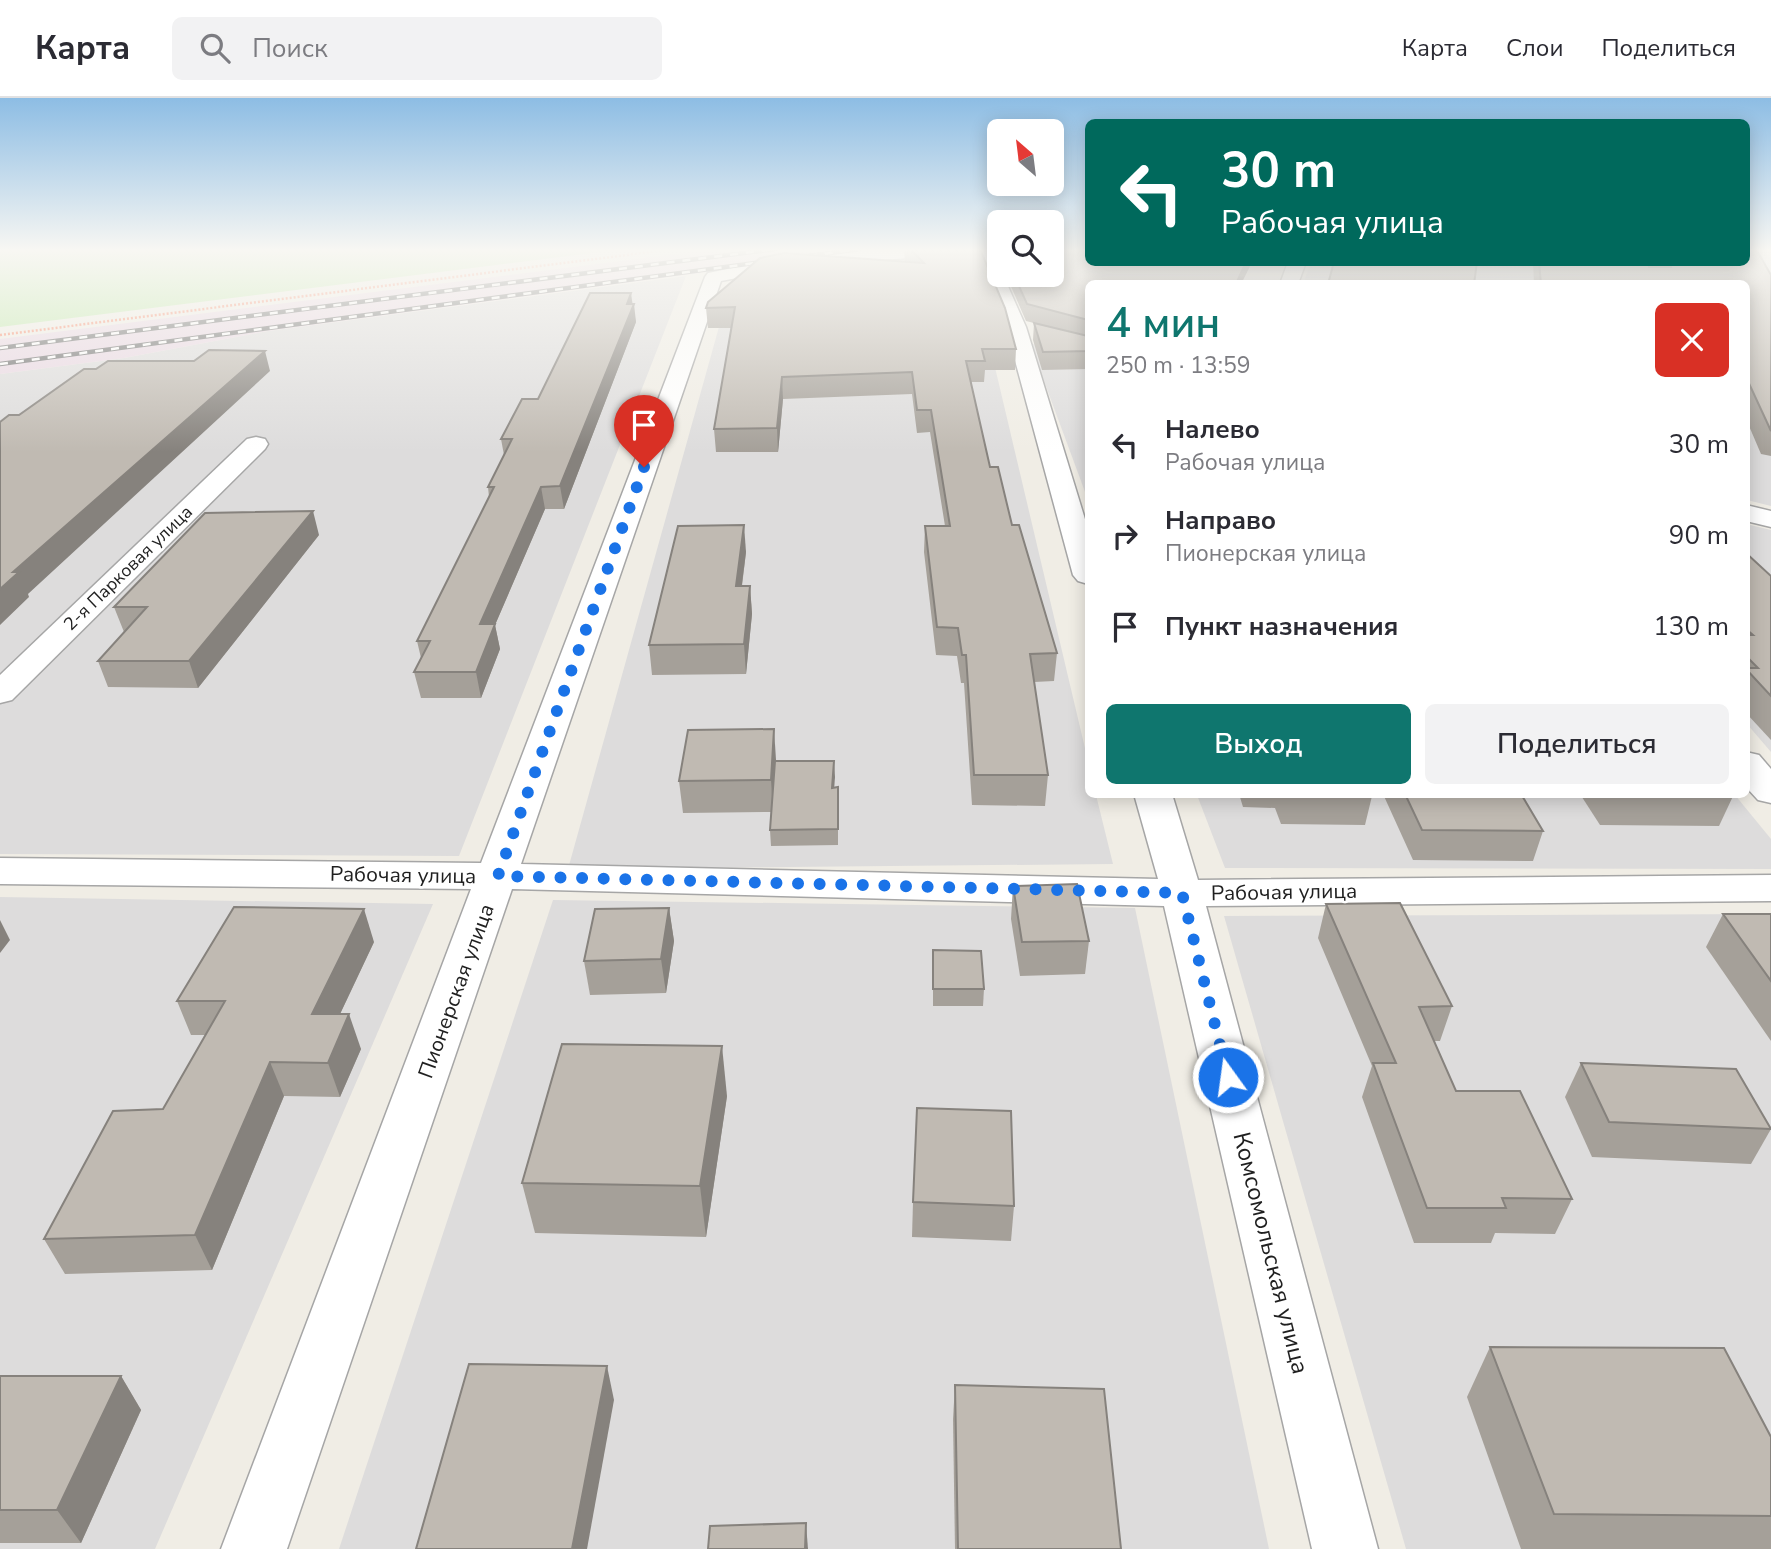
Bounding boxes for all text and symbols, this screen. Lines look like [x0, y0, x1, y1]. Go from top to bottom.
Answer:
search box [172, 17, 662, 80]
text: Карта [35, 26, 130, 71]
icon: search [196, 29, 234, 67]
text: Поиск [252, 31, 328, 66]
text: Карта [1402, 32, 1468, 64]
text: Слои [1506, 32, 1563, 64]
text: Поделиться [1601, 32, 1736, 64]
north arrow [987, 119, 1064, 196]
map controls [987, 119, 1064, 287]
text: 30 m [1221, 137, 1336, 204]
icon: left [1106, 147, 1197, 238]
text: Рабочая улица [1221, 201, 1444, 244]
button: search [987, 210, 1064, 287]
text: 4 мин [1106, 295, 1220, 352]
button: close [1655, 303, 1729, 377]
text: 250 m · 13:59 [1106, 350, 1251, 381]
pin [614, 395, 674, 467]
icon: arrive [625, 406, 663, 444]
text: Налево [1165, 412, 1260, 447]
icon: left [1106, 426, 1144, 464]
text: 30 m [1669, 427, 1729, 462]
text: Рабочая улица [1165, 447, 1325, 478]
street label: 2-я Парковая улица [58, 500, 198, 636]
text: Направо [1165, 503, 1276, 538]
icon: right [1106, 517, 1144, 555]
text: 90 m [1669, 518, 1729, 553]
text: Пионерская улица [1165, 538, 1366, 569]
icon: arrive [1106, 608, 1144, 646]
text: Пункт назначения [1165, 609, 1398, 644]
text: 130 m [1653, 609, 1729, 644]
button: Выход [1106, 704, 1411, 784]
button: Поделиться [1425, 704, 1729, 784]
street label: Рабочая улица [330, 860, 476, 890]
street label: Рабочая улица [1211, 877, 1357, 907]
street label: Пионерская улица [411, 900, 501, 1082]
position arrow [1191, 1040, 1265, 1114]
street label: Комсомольская улица [1225, 1129, 1317, 1377]

